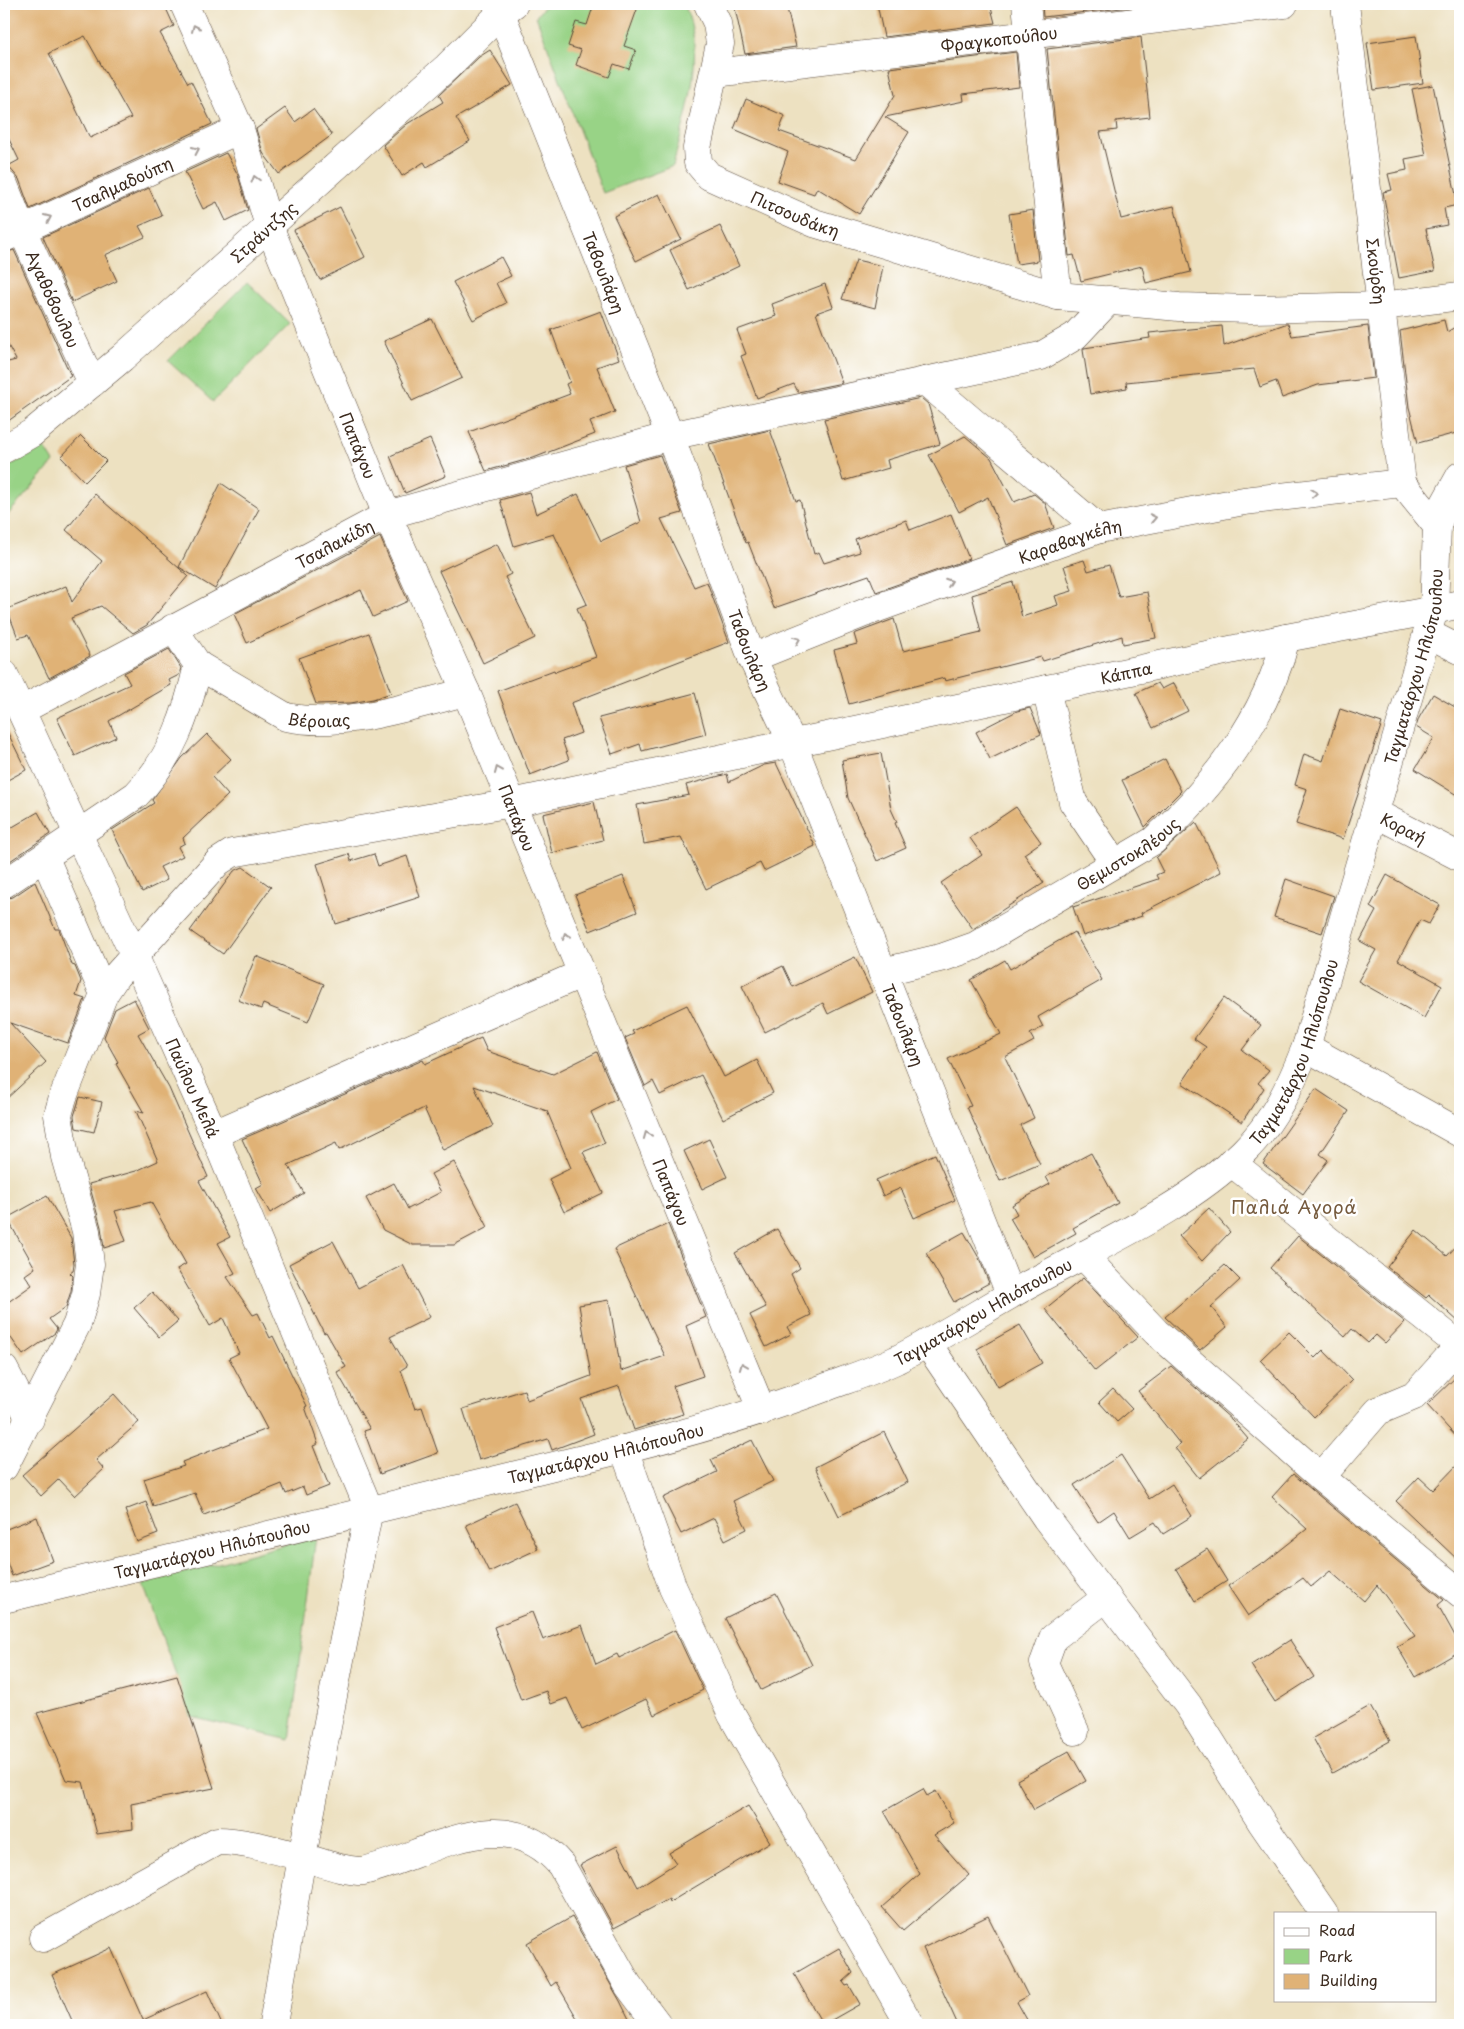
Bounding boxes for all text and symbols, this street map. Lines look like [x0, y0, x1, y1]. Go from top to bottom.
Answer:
street label: Φραγκοπούλου [939, 20, 1059, 58]
one-way arrow [191, 24, 201, 33]
one-way arrow [191, 145, 200, 156]
street label: Τσαλμαδούπη [68, 150, 176, 217]
one-way arrow [250, 175, 260, 184]
street label: Πιτσουδάκη [747, 184, 843, 242]
street label: Στράντζης [225, 195, 302, 268]
one-way arrow [43, 214, 52, 224]
street label: Ταβουλάρη [577, 228, 632, 317]
street label: Σκούρδη [1361, 237, 1393, 305]
street label: Αγαθόβουλου [21, 246, 86, 351]
street label: Παπάγου [334, 408, 383, 482]
one-way arrow [1310, 488, 1318, 499]
street label: Τσαλακίδη [291, 513, 377, 574]
street label: Καραβαγκέλη [1015, 513, 1123, 569]
one-way arrow [1149, 513, 1158, 523]
street label: Ταγματάρχου Ηλιόπουλου [1377, 569, 1447, 767]
one-way arrow [944, 578, 953, 588]
street label: Ταβουλάρη [723, 606, 778, 695]
one-way arrow [792, 636, 801, 646]
street label: Κάππα [1098, 655, 1155, 689]
street label: Βέροιας [286, 706, 351, 732]
one-way arrow [493, 766, 504, 775]
street label: Παπάγου [493, 781, 542, 855]
street label: Κοραή [1376, 806, 1430, 849]
street label: Θεμιστοκλέους [1071, 811, 1184, 896]
one-way arrow [561, 932, 572, 941]
street label: Ταγματάρχου Ηλιόπουλου [1243, 956, 1343, 1150]
street label: Ταβουλάρη [877, 980, 931, 1069]
street label: Παύλου Μελά [161, 1034, 226, 1142]
one-way arrow [643, 1131, 654, 1140]
street label: Παπάγου [647, 1155, 696, 1229]
district label: Παλιά Αγορά [1231, 1193, 1357, 1220]
street label: Ταγματάρχου Ηλιόπουλου [890, 1251, 1076, 1371]
one-way arrow [739, 1362, 749, 1371]
street label: Ταγματάρχου Ηλιόπουλου [505, 1416, 706, 1489]
street label: Ταγματάρχου Ηλιόπουλου [111, 1513, 313, 1584]
legend [1274, 1912, 1436, 2002]
text: Road [1319, 1918, 1355, 1941]
text: Park [1319, 1944, 1353, 1967]
text: Building [1319, 1968, 1378, 1991]

